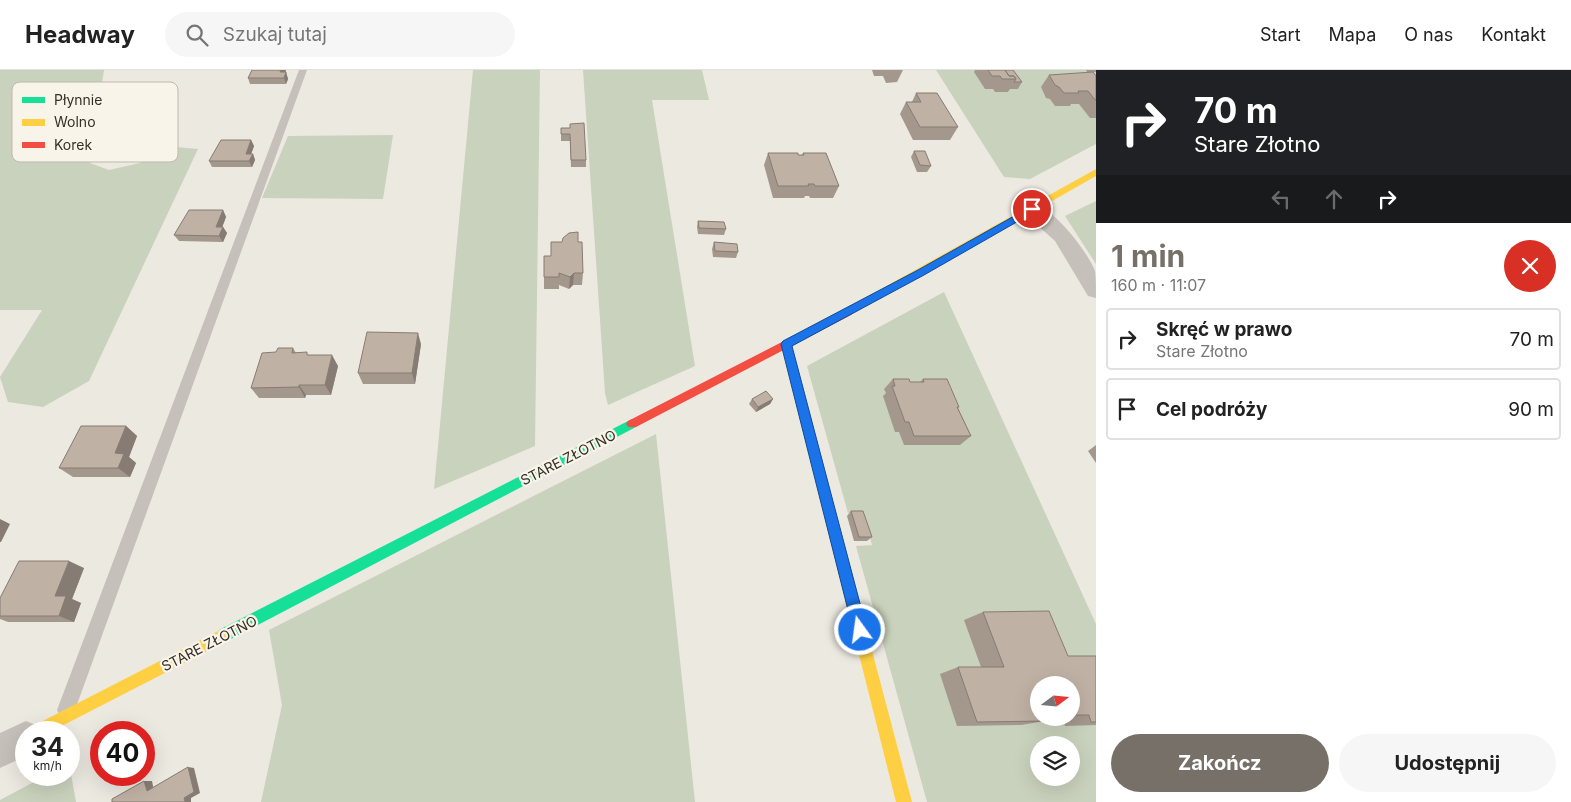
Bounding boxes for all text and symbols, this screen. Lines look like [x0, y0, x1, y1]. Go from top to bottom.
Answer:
search box [165, 12, 515, 57]
text: Headway [25, 20, 135, 49]
icon: search [183, 21, 211, 49]
text: Szukaj tutaj [223, 23, 327, 46]
text: Start [1260, 24, 1301, 45]
text: Mapa [1329, 24, 1376, 45]
text: O nas [1404, 24, 1453, 45]
text: Kontakt [1481, 24, 1546, 45]
legend [12, 82, 178, 162]
text: 70 m [1194, 89, 1278, 131]
icon: right [1111, 90, 1176, 155]
text: Płynnie [54, 91, 102, 108]
text: Wolno [54, 113, 96, 130]
text: Stare Złotno [1194, 131, 1320, 157]
text: Korek [54, 136, 92, 153]
icon: left [1267, 185, 1295, 213]
icon: ahead [1320, 185, 1348, 213]
icon: right [1373, 185, 1401, 213]
pin [1011, 188, 1053, 230]
icon: arrive [1018, 195, 1046, 223]
text: 1 min [1111, 238, 1185, 274]
button: close [1504, 240, 1556, 292]
text: 160 m · 11:07 [1111, 275, 1206, 295]
text: Skręć w prawo [1156, 318, 1292, 341]
icon: right [1113, 325, 1141, 353]
text: 70 m [1510, 328, 1554, 351]
text: Stare Złotno [1156, 341, 1248, 361]
icon: arrive [1113, 395, 1141, 423]
text: Cel podróży [1156, 398, 1268, 421]
text: 90 m [1508, 398, 1554, 421]
street label: STARE ZŁOTNO [517, 426, 619, 488]
position arrow [833, 603, 885, 655]
street label: STARE ZŁOTNO [158, 612, 260, 674]
north arrow [1030, 676, 1080, 726]
map controls [1030, 676, 1080, 786]
speed limit sign: 40 [90, 721, 155, 786]
text: 34 [31, 732, 64, 762]
button: Zakończ [1111, 734, 1329, 792]
button: Udostępnij [1339, 734, 1556, 792]
button: layers [1030, 736, 1080, 786]
text: km/h [33, 758, 62, 773]

